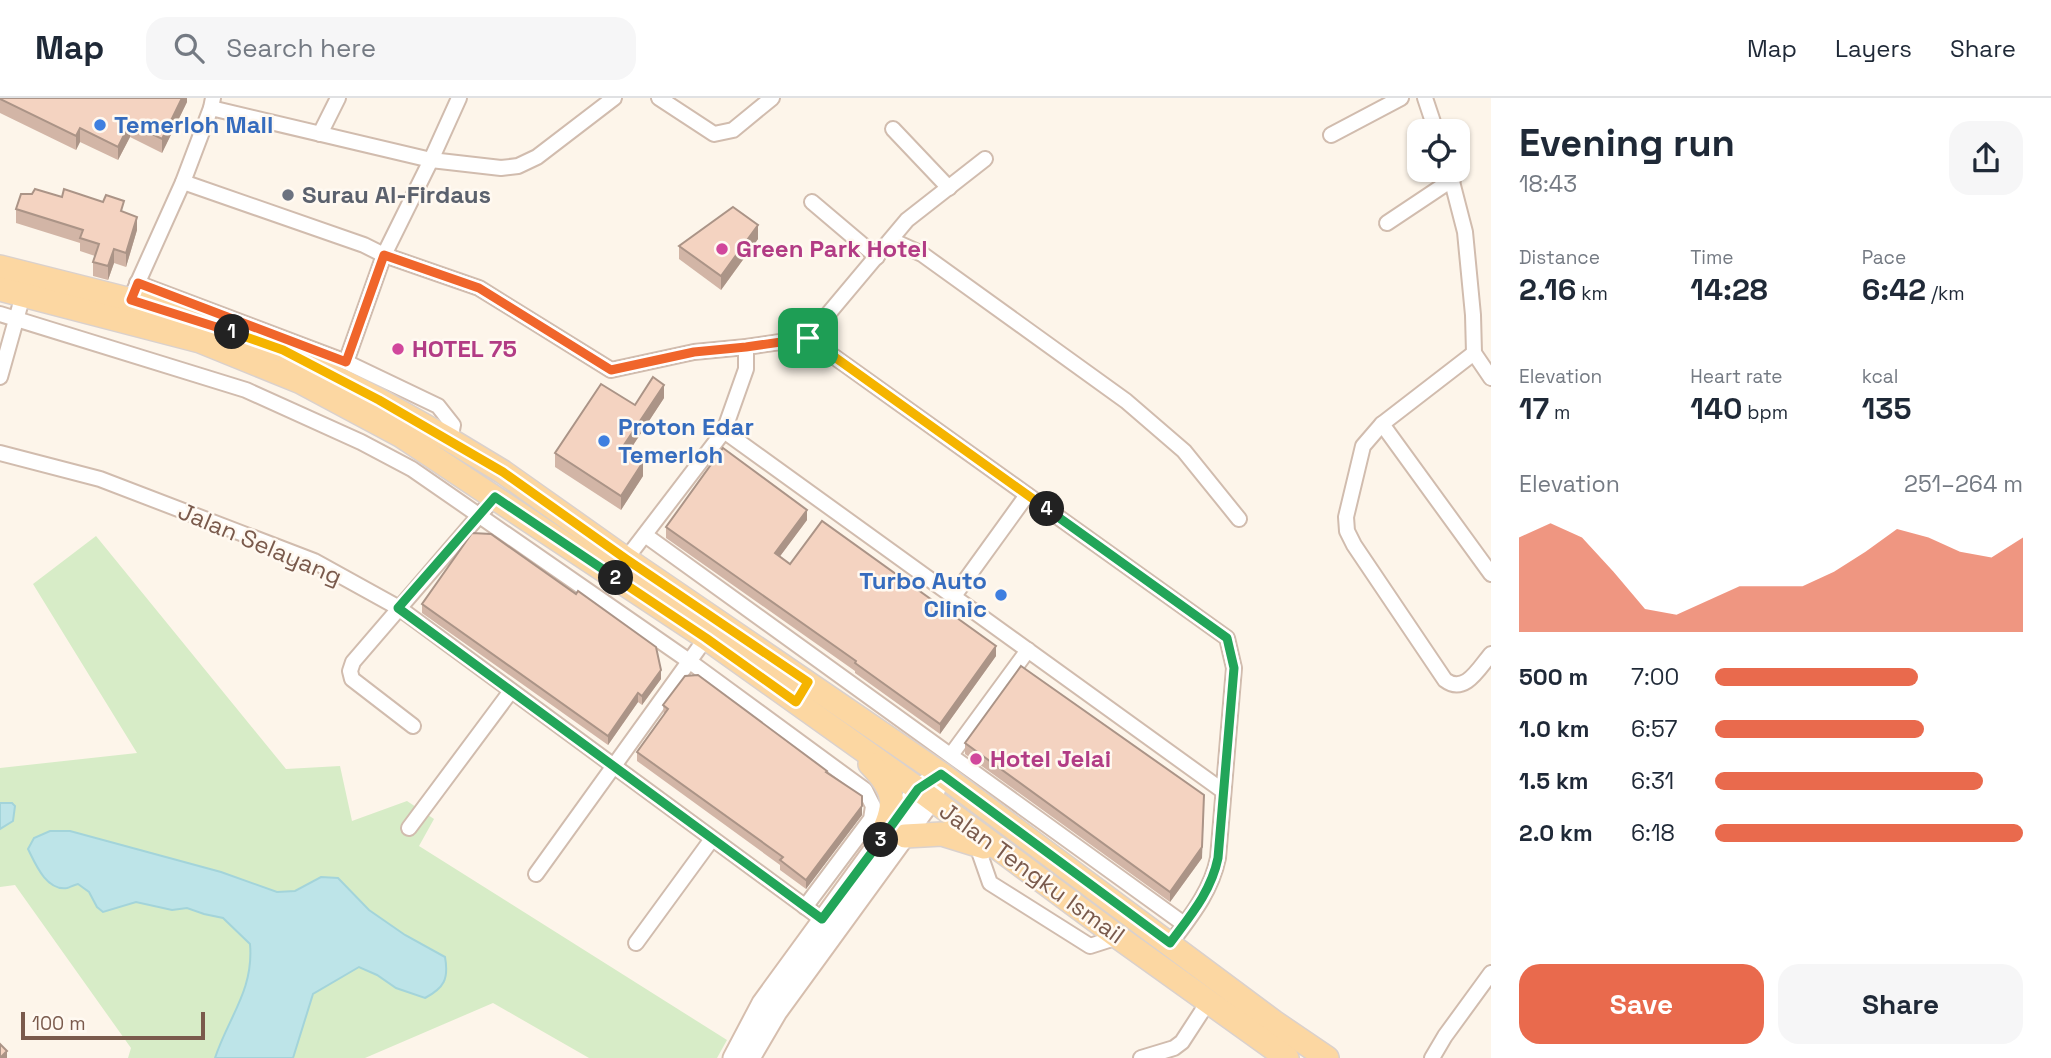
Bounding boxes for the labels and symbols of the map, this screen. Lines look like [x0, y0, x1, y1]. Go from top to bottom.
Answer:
place label: Temerloh Mall [114, 109, 273, 140]
marker: Temerloh Mall [92, 117, 108, 133]
place label: Surau Al-Firdaus [302, 179, 491, 210]
marker: Surau Al-Firdaus [280, 187, 296, 203]
place label: Green Park Hotel [736, 233, 928, 264]
marker: Green Park Hotel [714, 241, 730, 257]
pin [778, 308, 838, 368]
pin: 1 [215, 314, 250, 350]
place label: HOTEL 75 [412, 333, 517, 364]
marker: HOTEL 75 [390, 341, 406, 357]
place label: Proton Edar Temerloh [618, 411, 754, 470]
marker: Proton Edar Temerloh [596, 433, 612, 449]
pin: 4 [1030, 492, 1064, 526]
street label: Jalan Selayang [174, 495, 347, 592]
pin: 2 [598, 560, 634, 596]
place label: Turbo Auto Clinic [859, 565, 987, 624]
marker: Turbo Auto Clinic [993, 587, 1009, 603]
place label: Hotel Jelai [990, 743, 1111, 774]
marker: Hotel Jelai [968, 751, 984, 767]
street label: Jalan Tengku Ismail [933, 795, 1131, 950]
pin: 3 [864, 822, 898, 858]
scale bar [21, 1009, 205, 1041]

